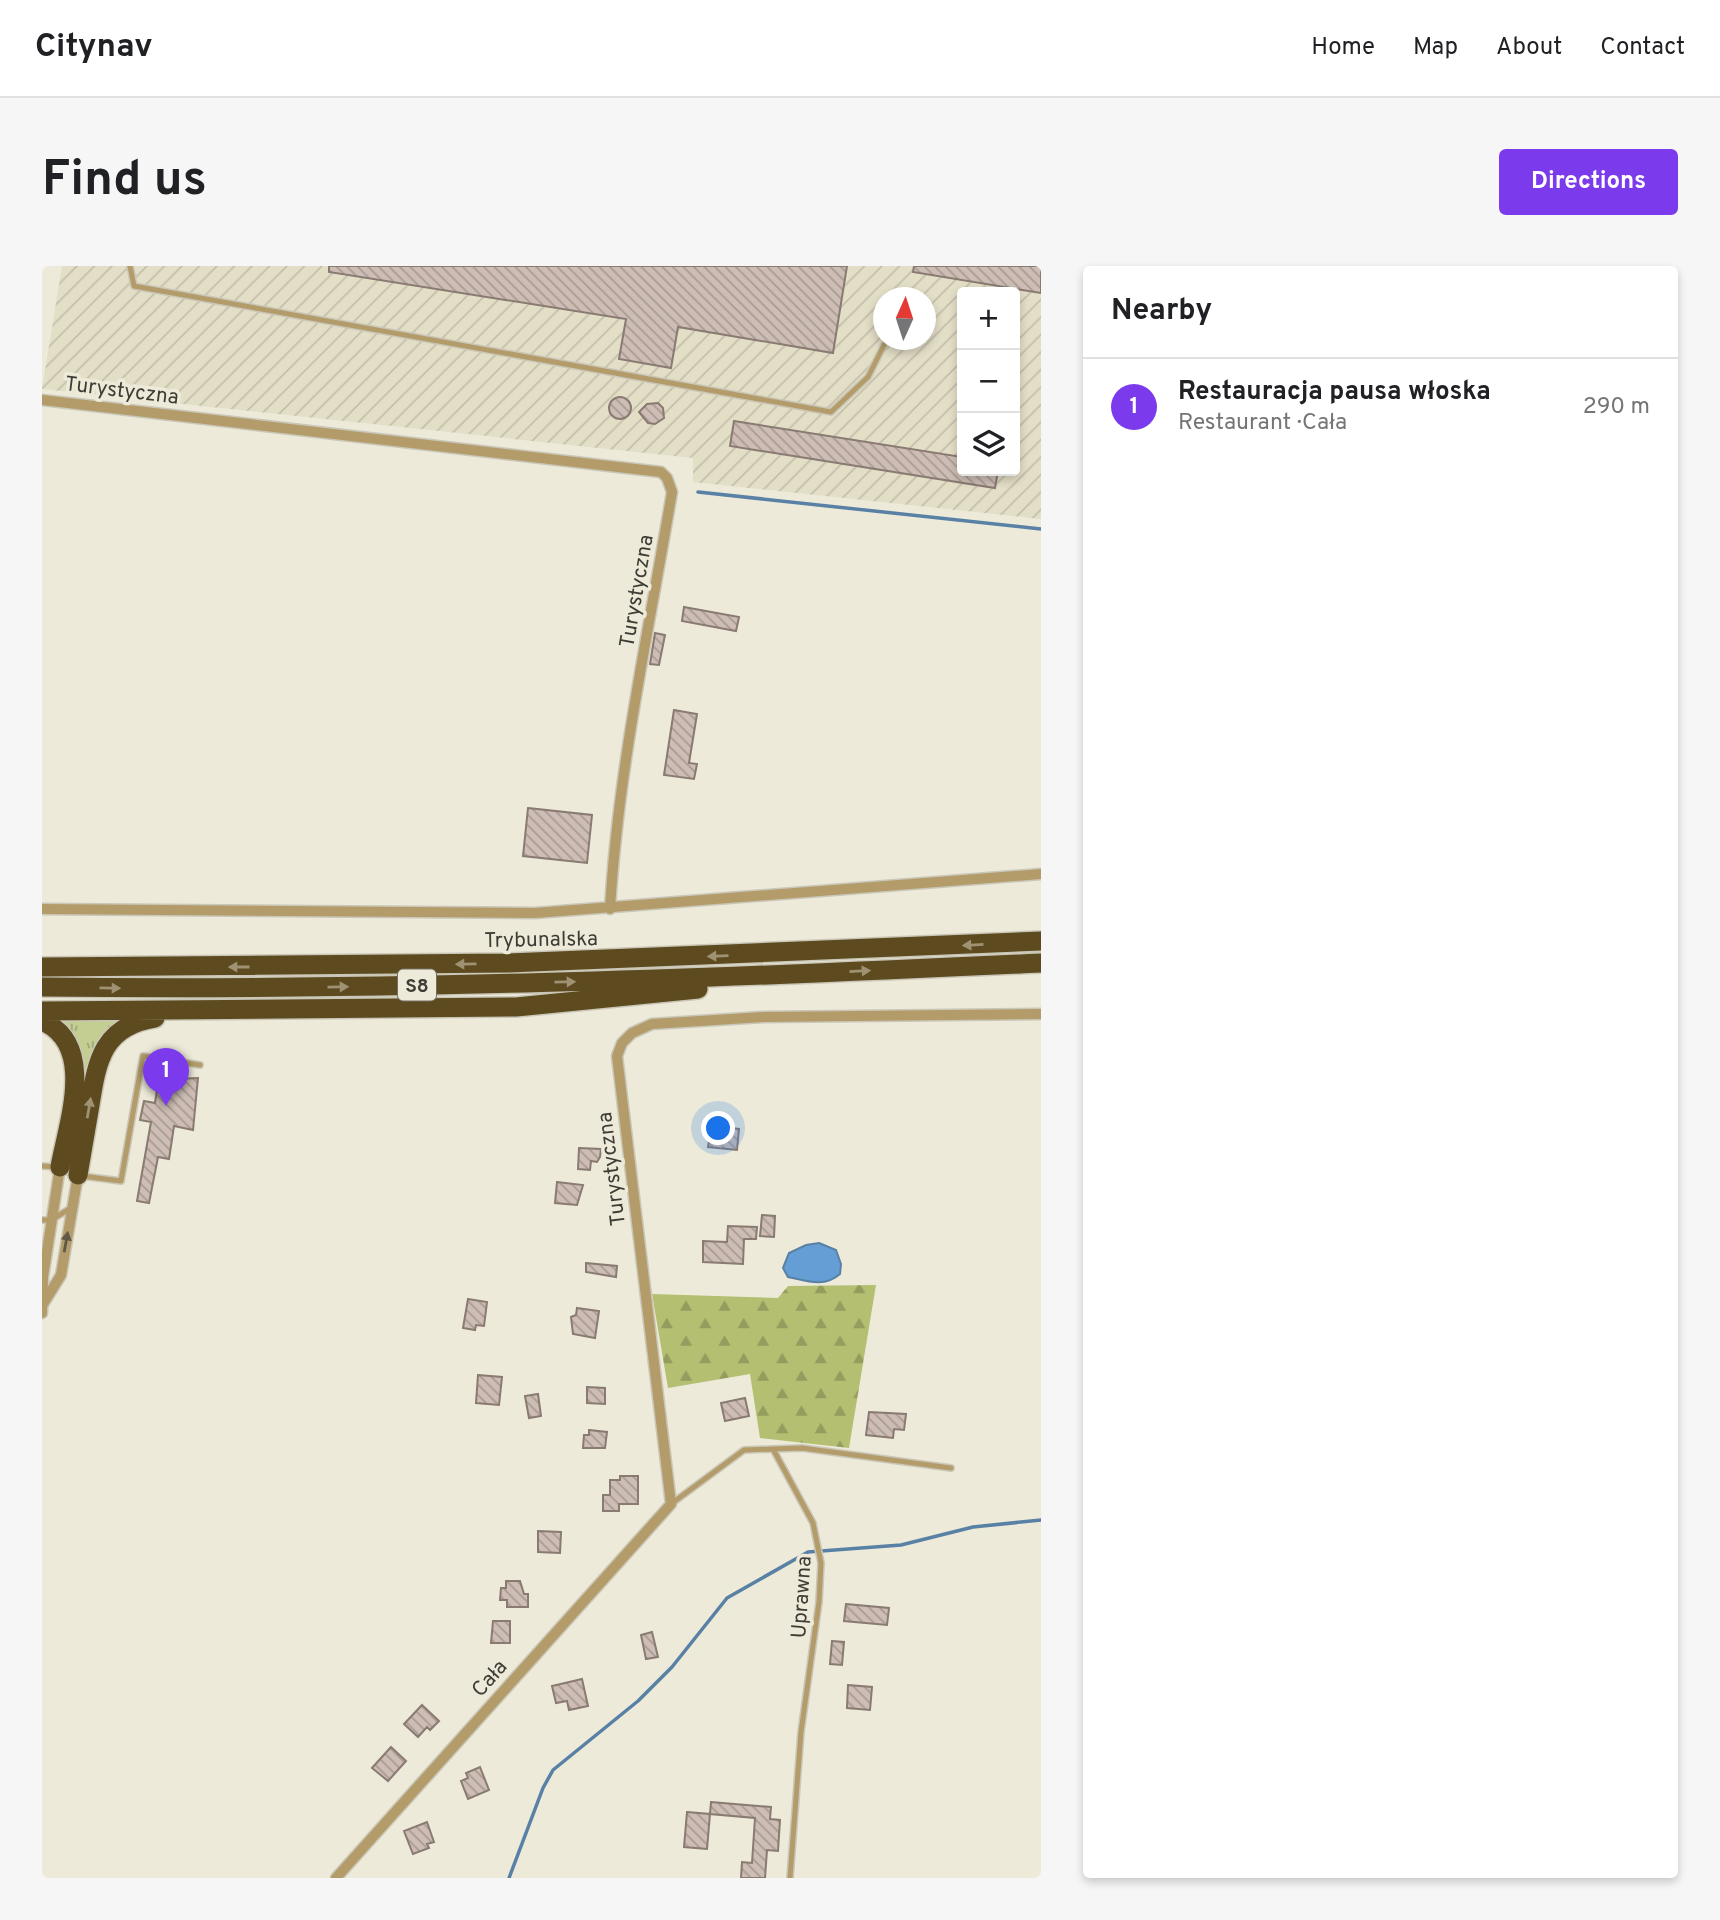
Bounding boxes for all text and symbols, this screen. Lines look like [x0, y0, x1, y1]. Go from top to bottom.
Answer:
text: Citynav [35, 27, 153, 69]
text: Home [1311, 33, 1375, 63]
text: Map [1413, 33, 1458, 63]
text: About [1496, 33, 1562, 63]
text: Contact [1600, 33, 1685, 63]
button: Directions [1499, 149, 1678, 215]
text: Find us [42, 151, 207, 213]
north arrow [873, 287, 936, 350]
map controls [957, 287, 1020, 476]
button: + [957, 287, 1020, 350]
text: Nearby [1111, 293, 1212, 330]
button: − [957, 350, 1020, 413]
street label: Turystyczna [63, 371, 180, 412]
text: Restauracja pausa włoska [1178, 376, 1491, 409]
text: 1 [1129, 393, 1139, 422]
text: 290 m [1583, 393, 1650, 422]
text: Restaurant · Cała [1178, 409, 1347, 438]
button: layers [957, 413, 1020, 476]
street label: Turystyczna [614, 533, 661, 650]
street label: Trybunalska [484, 926, 598, 955]
one-way arrow [962, 939, 984, 950]
one-way arrow [707, 951, 729, 962]
one-way arrow [455, 958, 477, 969]
one-way arrow [227, 961, 249, 973]
one-way arrow [849, 966, 871, 977]
road number: S8 [398, 970, 436, 1000]
one-way arrow [554, 977, 576, 988]
one-way arrow [327, 981, 349, 992]
one-way arrow [99, 982, 121, 993]
pin: 1 [143, 1048, 189, 1106]
one-way arrow [84, 1097, 95, 1119]
street label: Turystyczna [592, 1110, 633, 1227]
your location [701, 1111, 735, 1145]
one-way arrow [61, 1231, 72, 1253]
street label: Uprawna [786, 1555, 819, 1639]
street label: Cała [466, 1655, 514, 1703]

